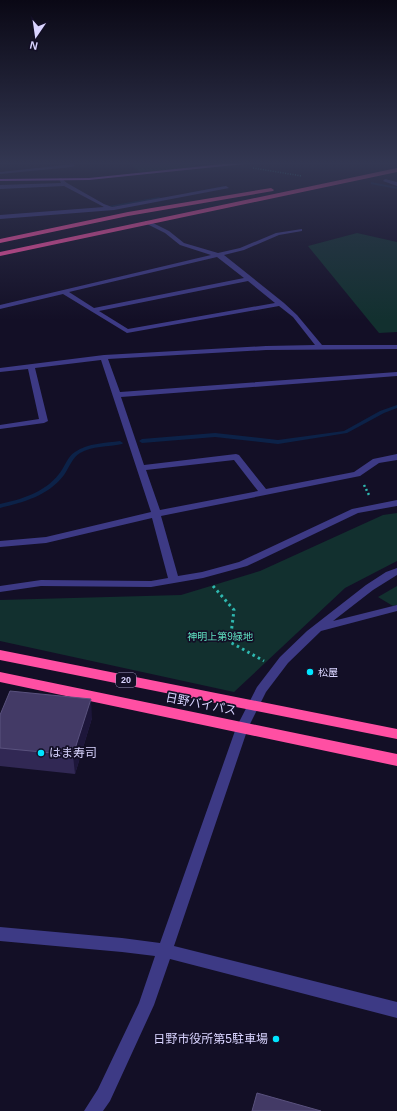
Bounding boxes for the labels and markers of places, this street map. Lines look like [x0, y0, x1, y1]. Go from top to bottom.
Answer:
marker: 松屋 [305, 667, 315, 677]
place label: 松屋 [318, 667, 338, 678]
place label: はま寿司 [49, 746, 97, 760]
marker: はま寿司 [36, 748, 46, 758]
place label: 日野市役所第5駐車場 [153, 1032, 268, 1046]
marker: 日野市役所第5駐車場 [271, 1034, 281, 1044]

